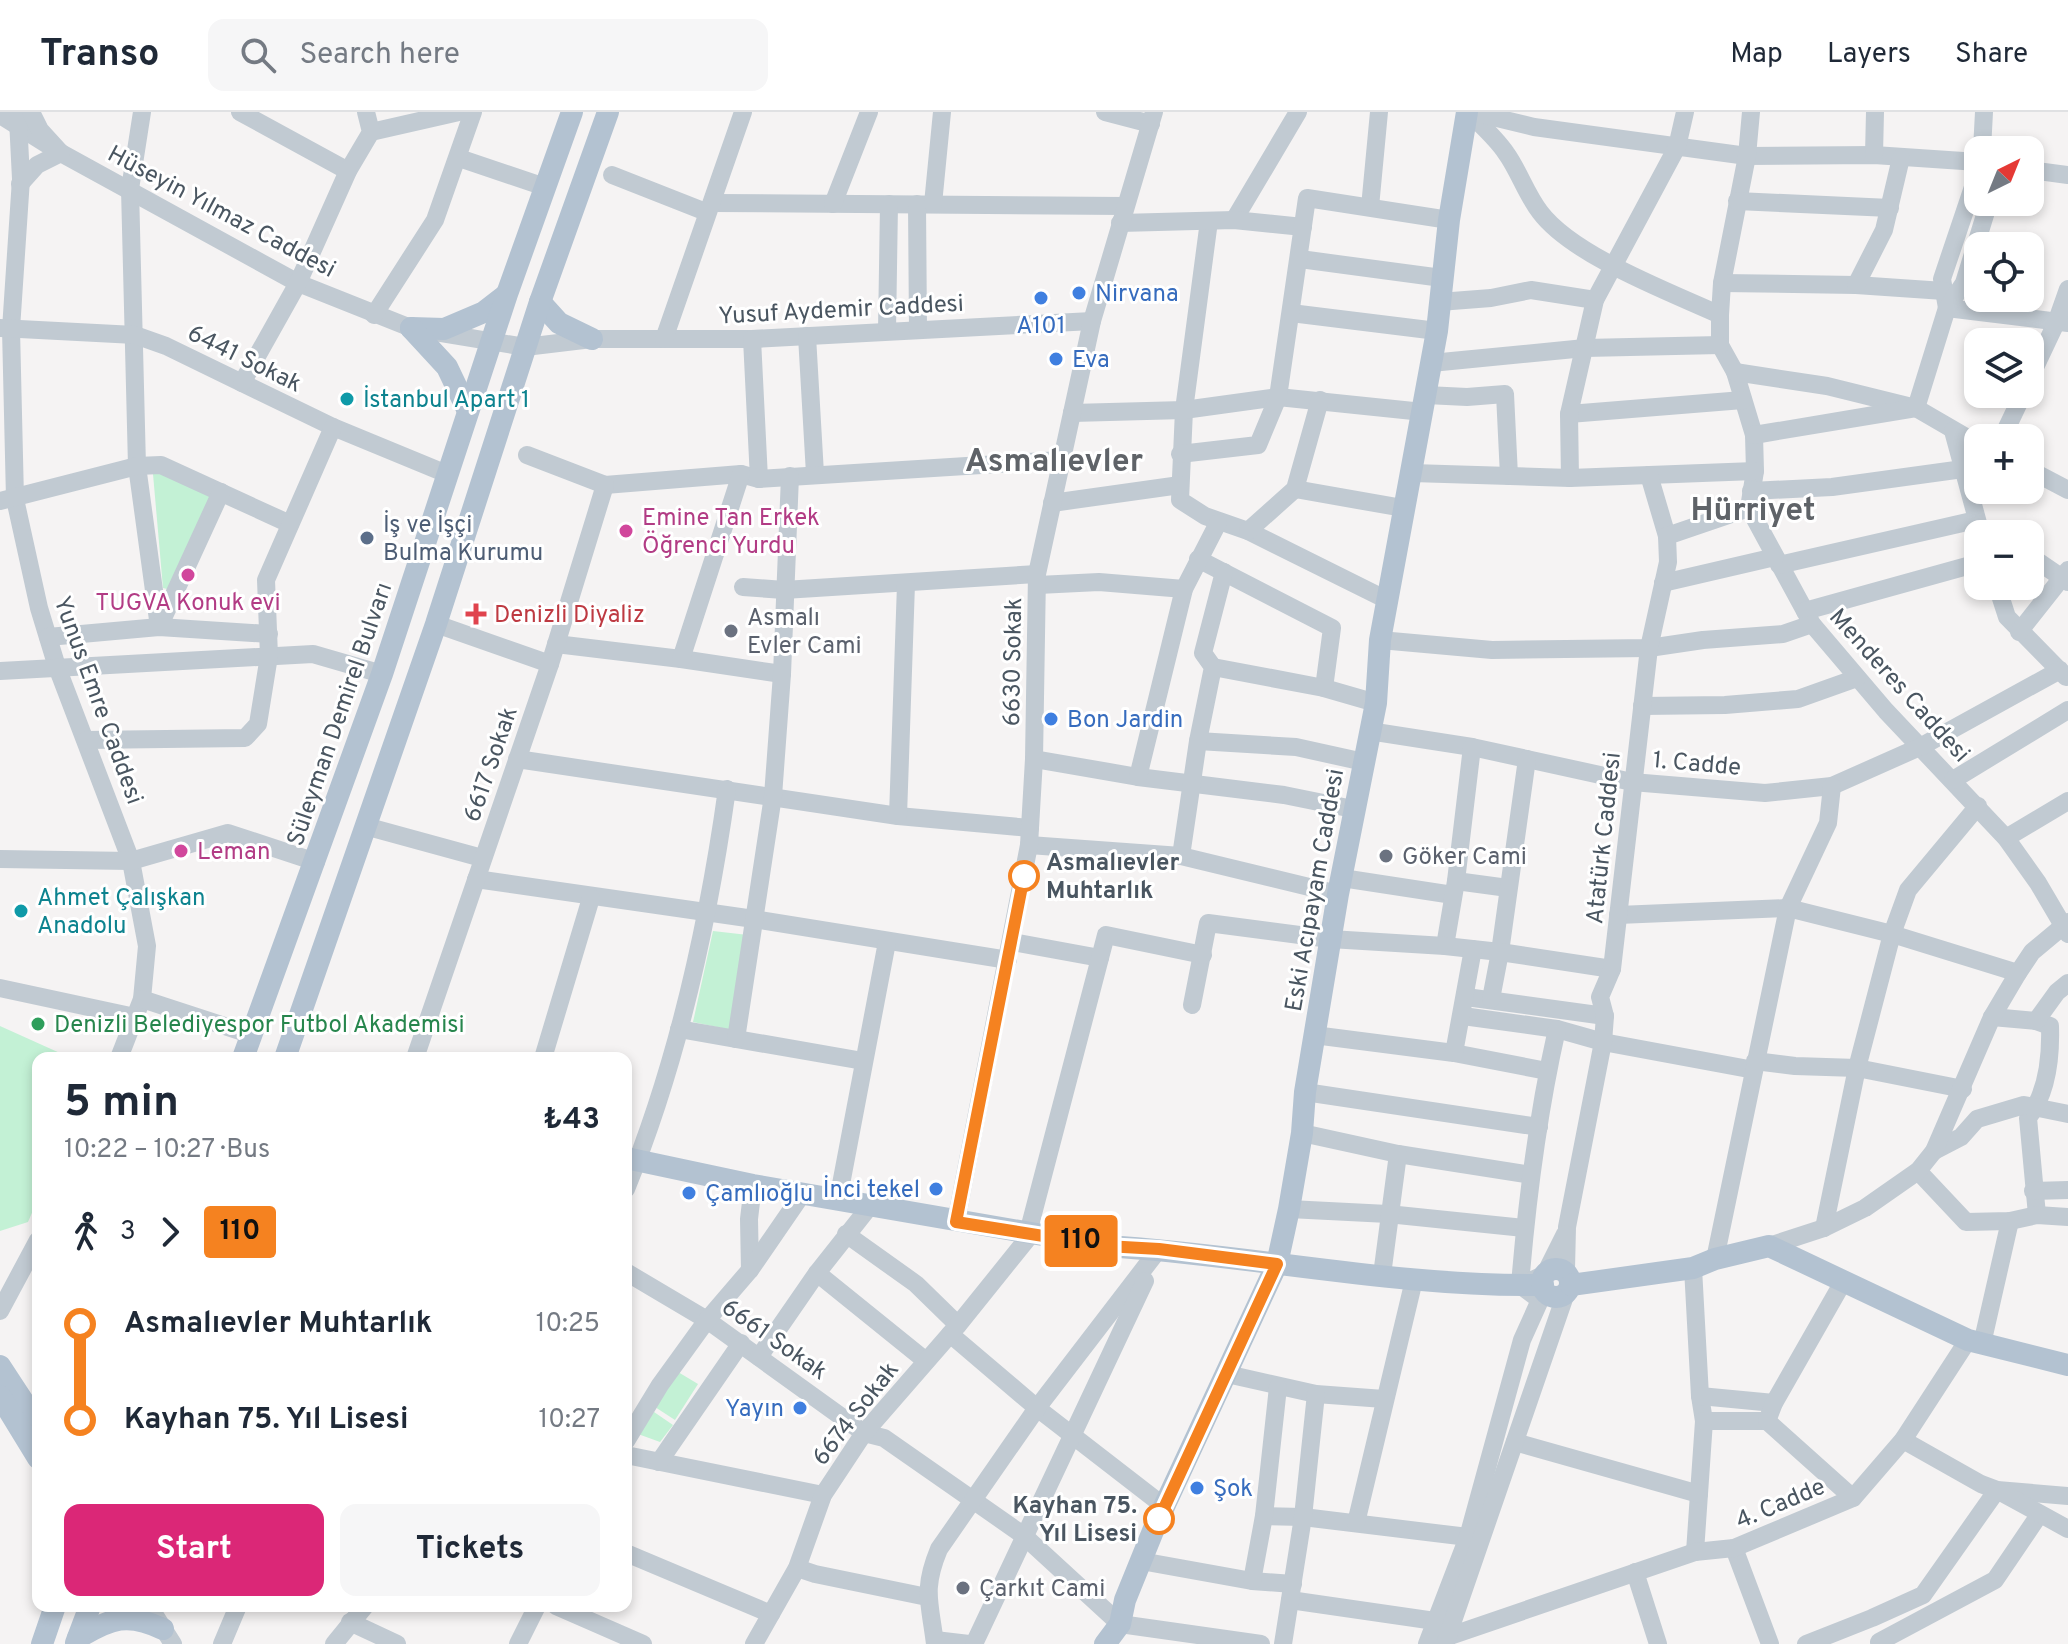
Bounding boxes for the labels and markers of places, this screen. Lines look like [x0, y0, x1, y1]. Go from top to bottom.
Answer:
place label: Nirvana [1095, 280, 1179, 310]
marker: Nirvana [1070, 284, 1088, 302]
marker: A101 [1032, 289, 1050, 307]
place label: A101 [1016, 312, 1066, 342]
place label: Eva [1072, 346, 1110, 376]
marker: Eva [1047, 350, 1065, 368]
place label: İstanbul Apart 1 [363, 385, 530, 416]
marker: İstanbul Apart 1 [338, 390, 356, 408]
place label: Emine Tan Erkek Öğrenci Yurdu [642, 504, 820, 562]
place label: İş ve İşçi Bulma Kurumu [383, 510, 543, 569]
marker: Emine Tan Erkek Öğrenci Yurdu [617, 522, 635, 540]
marker: İş ve İşçi Bulma Kurumu [358, 529, 376, 547]
marker: TUGVA Konuk evi [179, 566, 197, 584]
place label: TUGVA Konuk evi [95, 589, 281, 619]
place label: Denizli Diyaliz [494, 601, 645, 631]
marker: Denizli Diyaliz [465, 603, 487, 625]
place label: Asmalı Evler Cami [747, 604, 862, 662]
marker: Asmalı Evler Cami [722, 622, 740, 640]
place label: Bon Jardin [1067, 706, 1183, 736]
marker: Bon Jardin [1042, 710, 1060, 728]
place label: Leman [197, 838, 270, 868]
marker: Leman [172, 842, 190, 860]
place label: Göker Cami [1402, 843, 1527, 873]
marker: Göker Cami [1377, 847, 1395, 865]
place label: Asmalıevler Muhtarlık [1046, 849, 1180, 907]
marker: Asmalıevler Muhtarlık [1009, 861, 1039, 891]
place label: Ahmet Çalışkan Anadolu [37, 884, 206, 942]
marker: Ahmet Çalışkan Anadolu [12, 902, 30, 920]
place label: Denizli Belediyespor Futbol Akademisi [54, 1011, 465, 1041]
marker: Denizli Belediyespor Futbol Akademisi [29, 1015, 47, 1033]
place label: İnci tekel [823, 1175, 920, 1206]
place label: Çamlıoğlu [705, 1180, 813, 1210]
marker: İnci tekel [927, 1180, 945, 1198]
marker: Çamlıoğlu [680, 1184, 698, 1202]
place label: Yayın [725, 1395, 784, 1425]
marker: Yayın [791, 1399, 809, 1417]
place label: Şok [1213, 1475, 1253, 1505]
marker: Şok [1188, 1479, 1206, 1497]
place label: Kayhan 75. Yıl Lisesi [1012, 1492, 1137, 1550]
marker: Kayhan 75. Yıl Lisesi [1144, 1504, 1174, 1534]
place label: Çarkıt Cami [979, 1575, 1105, 1605]
marker: Çarkıt Cami [954, 1579, 972, 1597]

